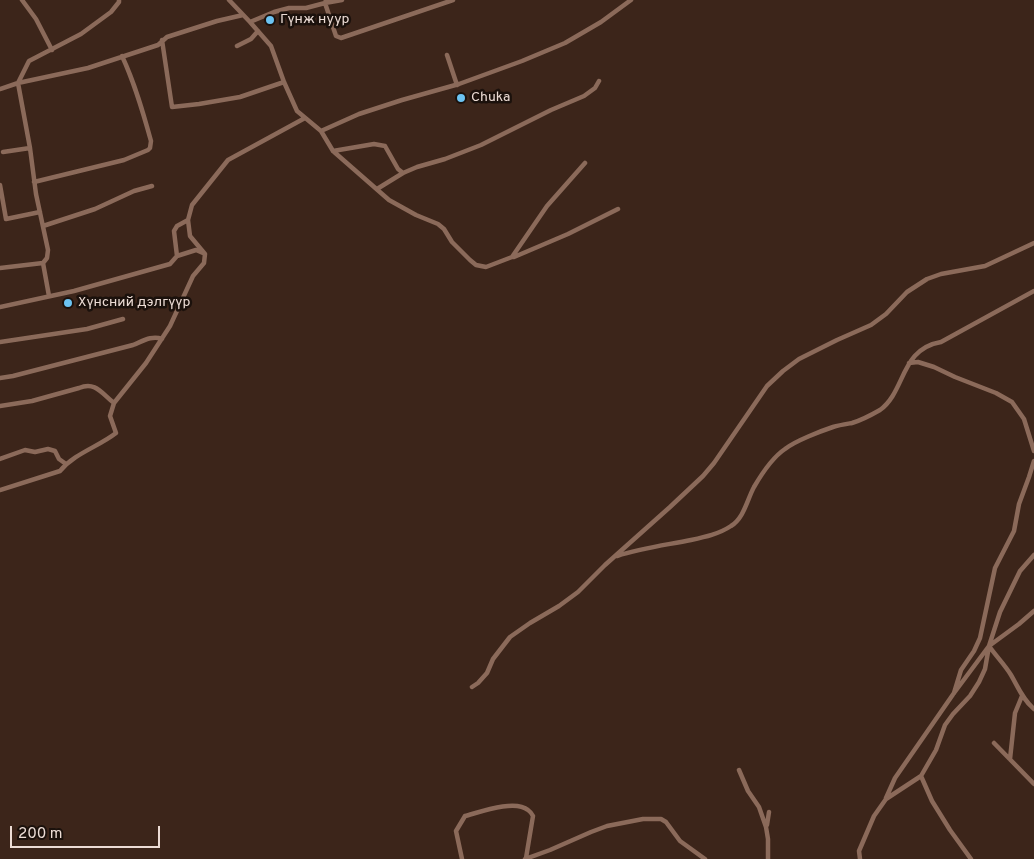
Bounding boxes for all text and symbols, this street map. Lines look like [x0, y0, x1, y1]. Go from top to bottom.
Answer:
place label: Гүнж нуур [280, 12, 350, 28]
marker: Гүнж нуур [264, 14, 276, 26]
place label: Chuka [471, 90, 510, 106]
marker: Chuka [455, 92, 467, 104]
place label: Хүнсний дэлгүүр [78, 295, 190, 311]
marker: Хүнсний дэлгүүр [62, 297, 74, 309]
scale bar [12, 816, 162, 848]
text: 200 m [18, 825, 63, 844]

